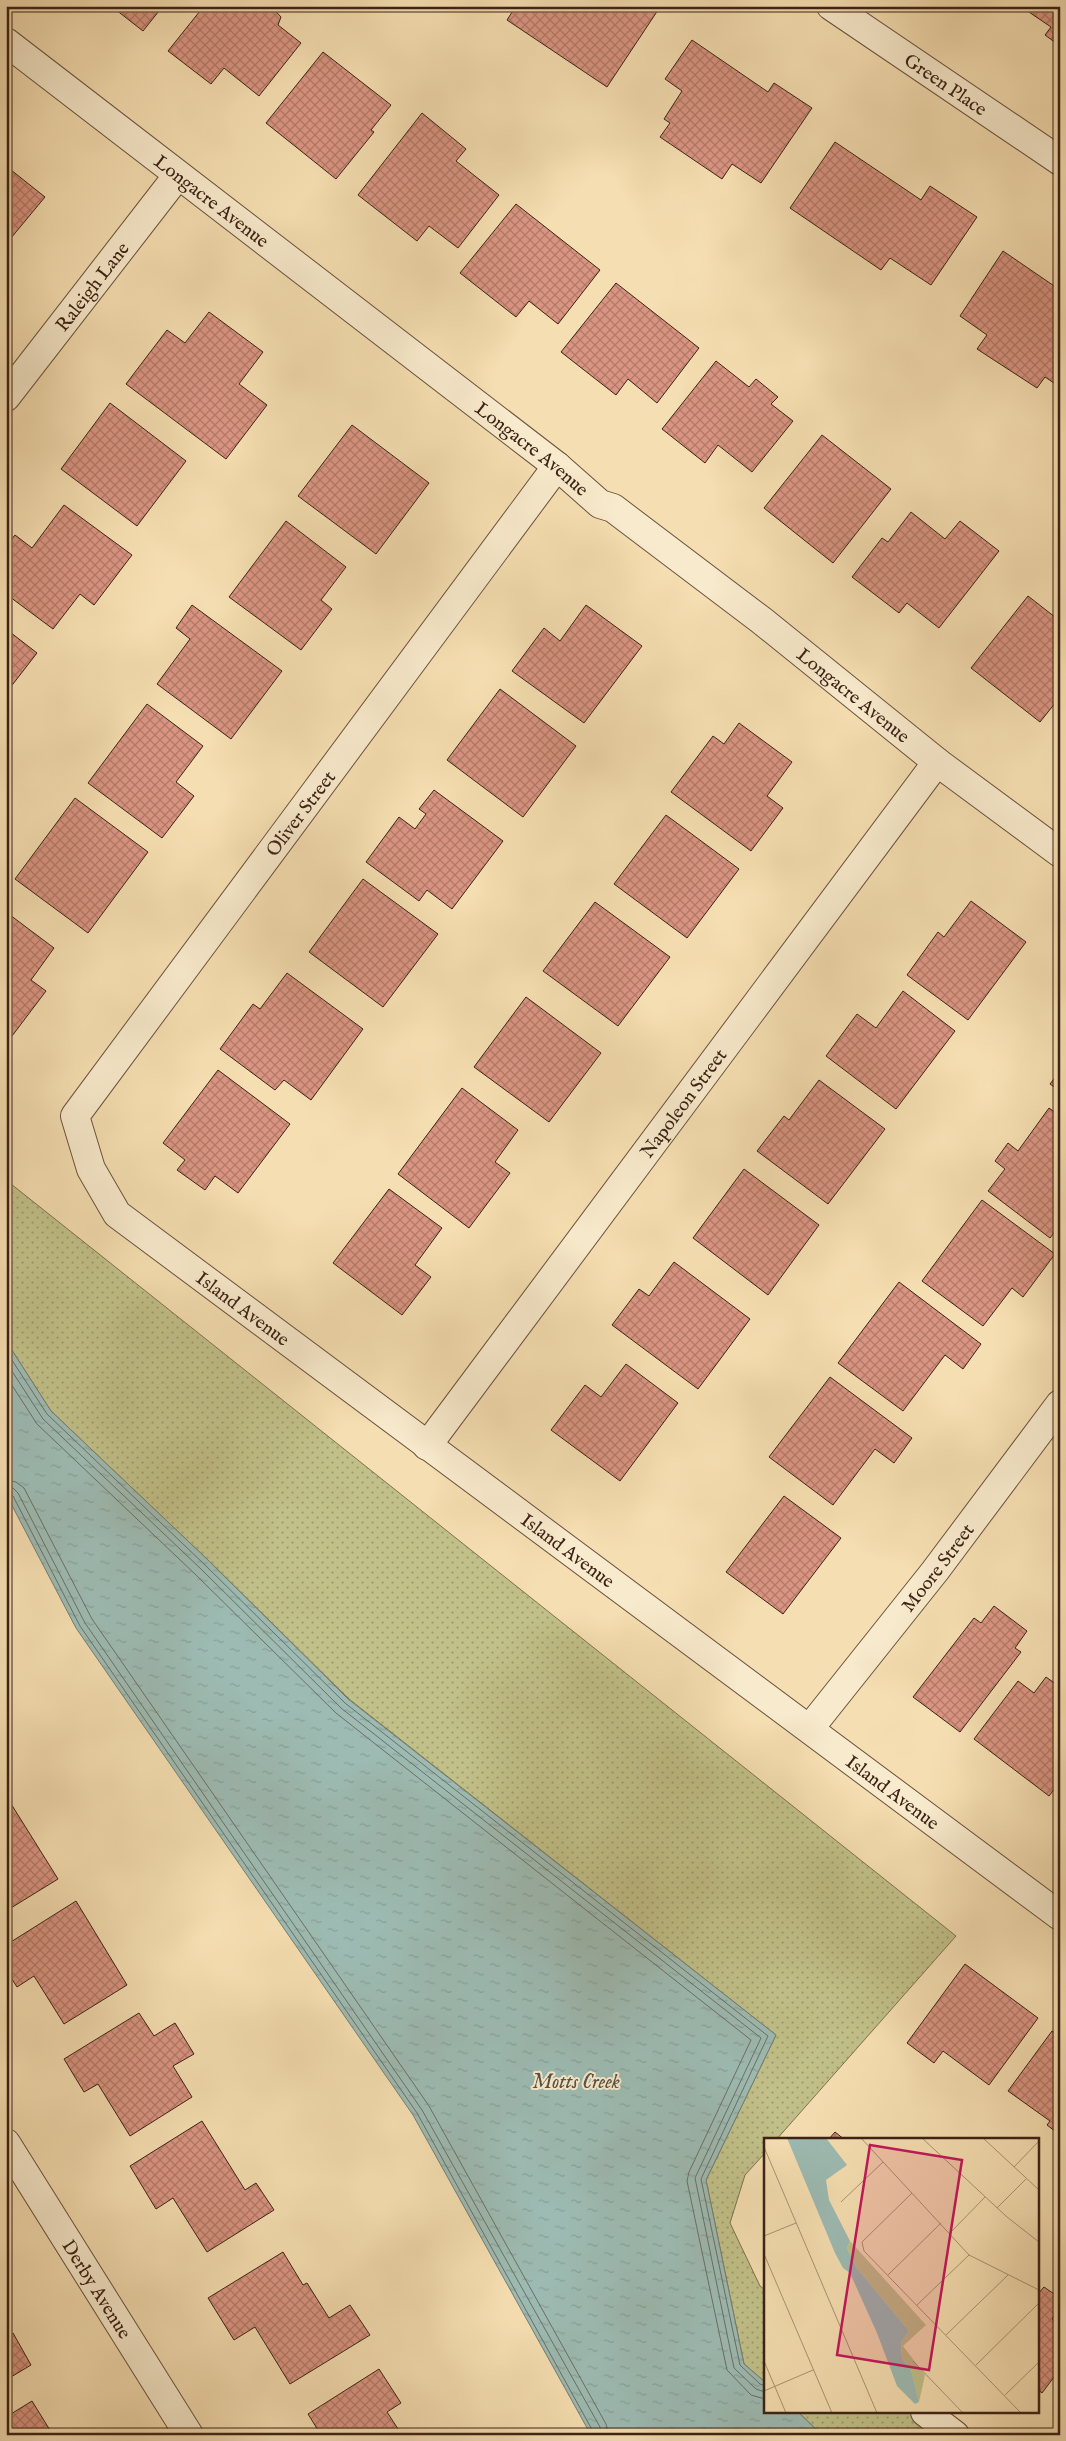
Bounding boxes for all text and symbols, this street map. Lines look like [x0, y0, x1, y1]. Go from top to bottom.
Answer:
street label: Green Place [899, 49, 991, 122]
street label: Longacre Avenue [149, 150, 273, 254]
street label: Raleigh Lane [51, 238, 136, 337]
street label: Longacre Avenue [470, 397, 593, 503]
street label: Longacre Avenue [791, 644, 914, 749]
street label: Oliver Street [262, 766, 342, 862]
street label: Napoleon Street [636, 1044, 733, 1163]
street label: Island Avenue [190, 1267, 294, 1353]
street label: Island Avenue [515, 1509, 619, 1594]
street label: Moore Street [897, 1519, 981, 1618]
street label: Island Avenue [840, 1751, 944, 1836]
water label: Motts Creek [532, 2070, 620, 2095]
inset map [764, 2138, 1038, 2414]
street label: Derby Avenue [56, 2236, 136, 2344]

